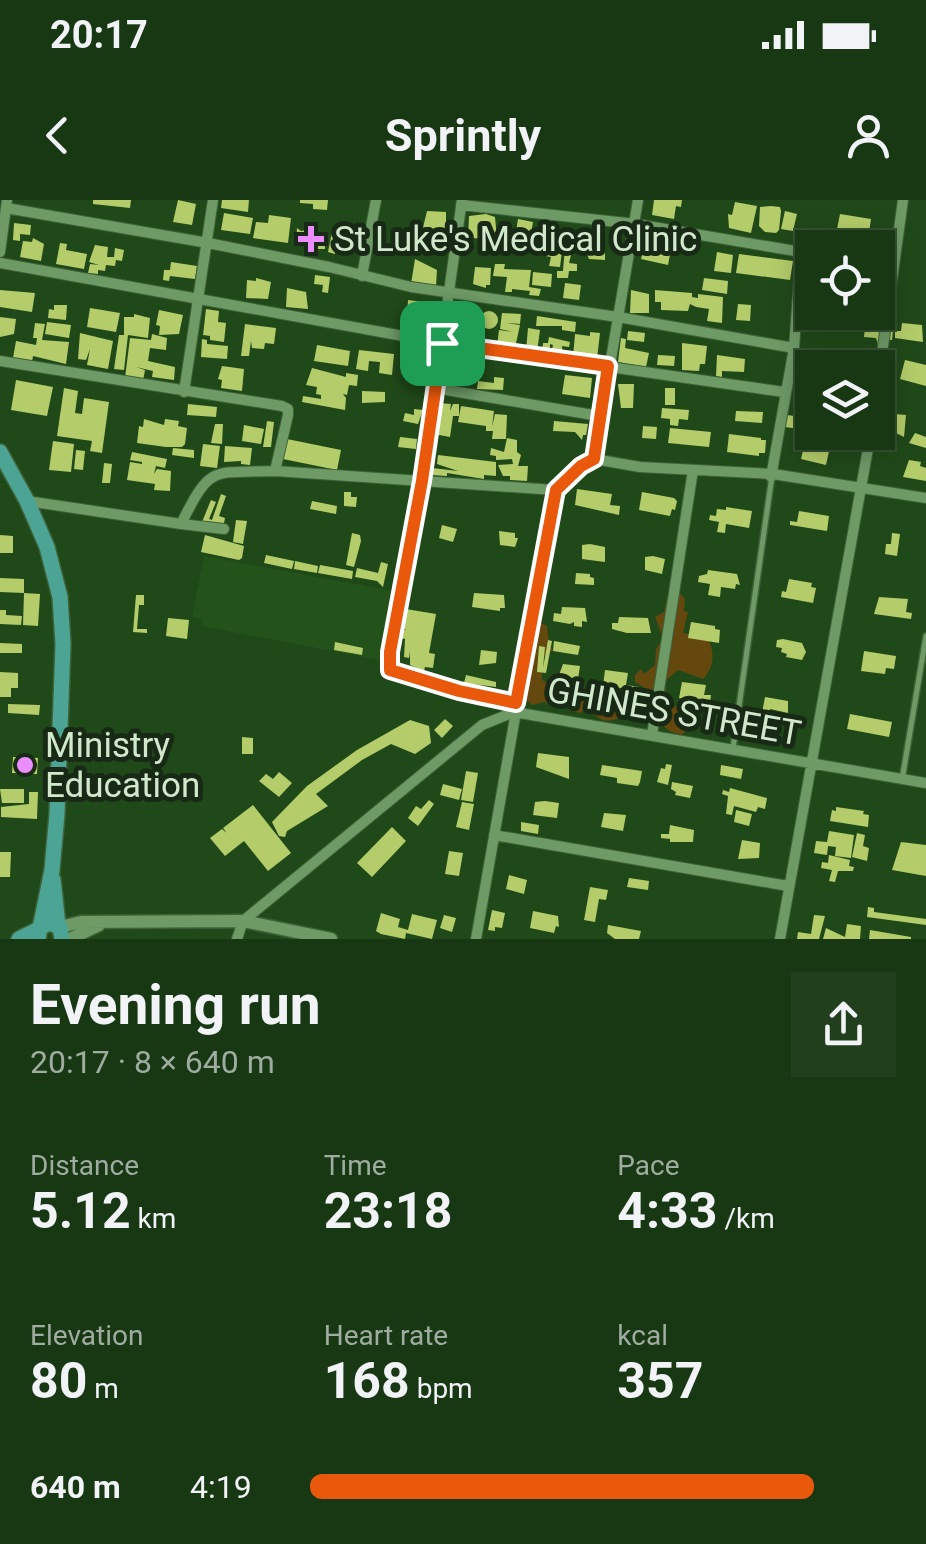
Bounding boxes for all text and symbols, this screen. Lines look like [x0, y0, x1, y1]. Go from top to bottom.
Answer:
text: 20:17 [50, 13, 148, 57]
icon: back [30, 108, 85, 163]
icon: person [841, 108, 896, 163]
text: Sprintly [385, 109, 541, 162]
place label: St Luke's Medical Clinic [334, 219, 697, 260]
marker: St Luke's Medical Clinic [298, 226, 324, 252]
map controls [795, 230, 895, 450]
button: locate [795, 230, 895, 330]
pin [400, 301, 485, 386]
icon: arrive [415, 316, 470, 371]
button: layers [795, 350, 895, 450]
street label: GHINES STREET [544, 670, 804, 755]
place label: Ministry Education [45, 725, 200, 806]
marker: Ministry Education [14, 754, 36, 776]
button: share [791, 972, 896, 1077]
text: Evening run [30, 973, 321, 1037]
text: 20:17 · 8 × 640 m [30, 1043, 275, 1081]
text: Distance [30, 1149, 139, 1182]
text: Time [324, 1149, 387, 1182]
text: Pace [617, 1149, 680, 1182]
text: 5.12 [30, 1182, 131, 1240]
text: 23:18 [324, 1182, 453, 1240]
text: 4:33 [617, 1182, 717, 1240]
text: km [131, 1202, 176, 1235]
text: /km [717, 1202, 775, 1235]
text: Elevation [30, 1319, 143, 1352]
text: Heart rate [324, 1319, 448, 1352]
text: kcal [617, 1319, 668, 1352]
text: 80 [30, 1352, 87, 1410]
text: 168 [324, 1352, 410, 1410]
text: 357 [617, 1352, 703, 1410]
text: m [87, 1372, 119, 1405]
text: bpm [410, 1372, 473, 1405]
text: 640 m [30, 1468, 121, 1506]
text: 4:19 [190, 1468, 252, 1506]

